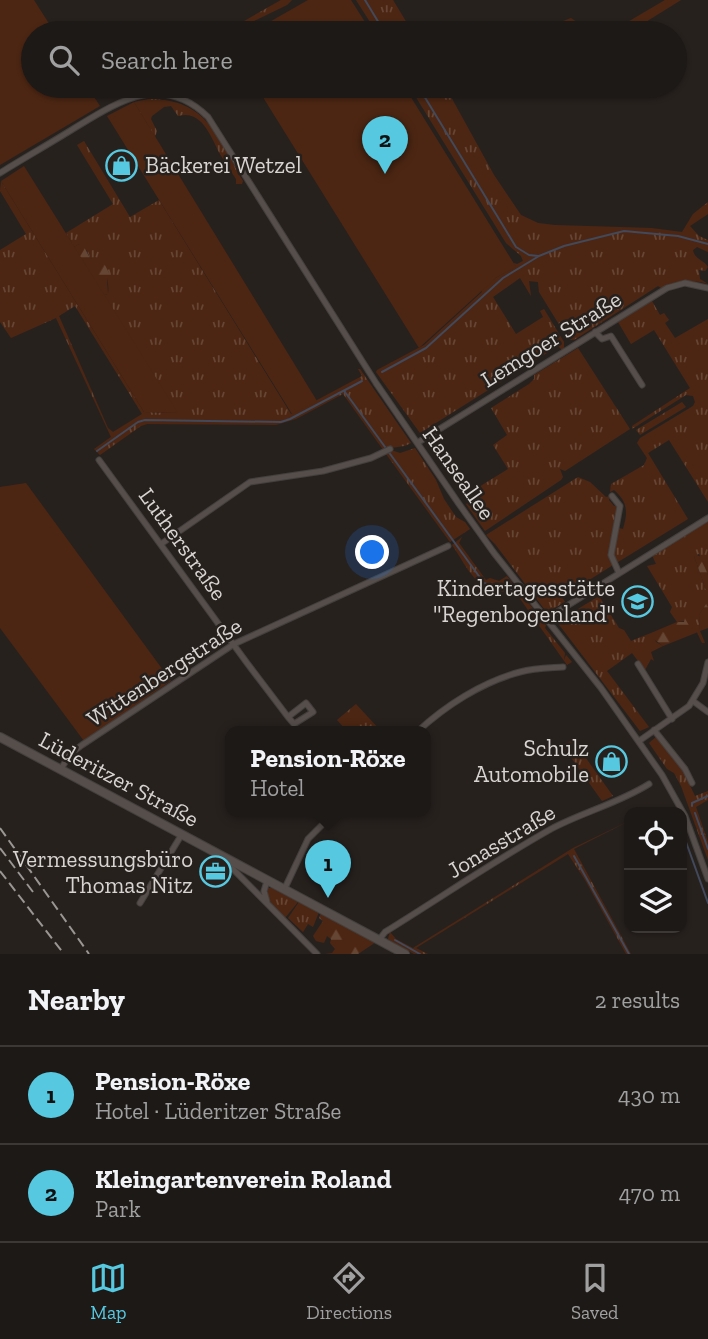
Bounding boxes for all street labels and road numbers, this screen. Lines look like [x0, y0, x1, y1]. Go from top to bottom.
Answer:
street label: Lemgoer Straße [476, 285, 626, 393]
street label: Hanseallee [417, 421, 501, 525]
street label: Lutherstraße [133, 482, 233, 606]
street label: Wittenbergstraße [81, 611, 247, 733]
street label: Lüderitzer Straße [34, 725, 204, 833]
street label: Jonasstraße [442, 798, 560, 884]

